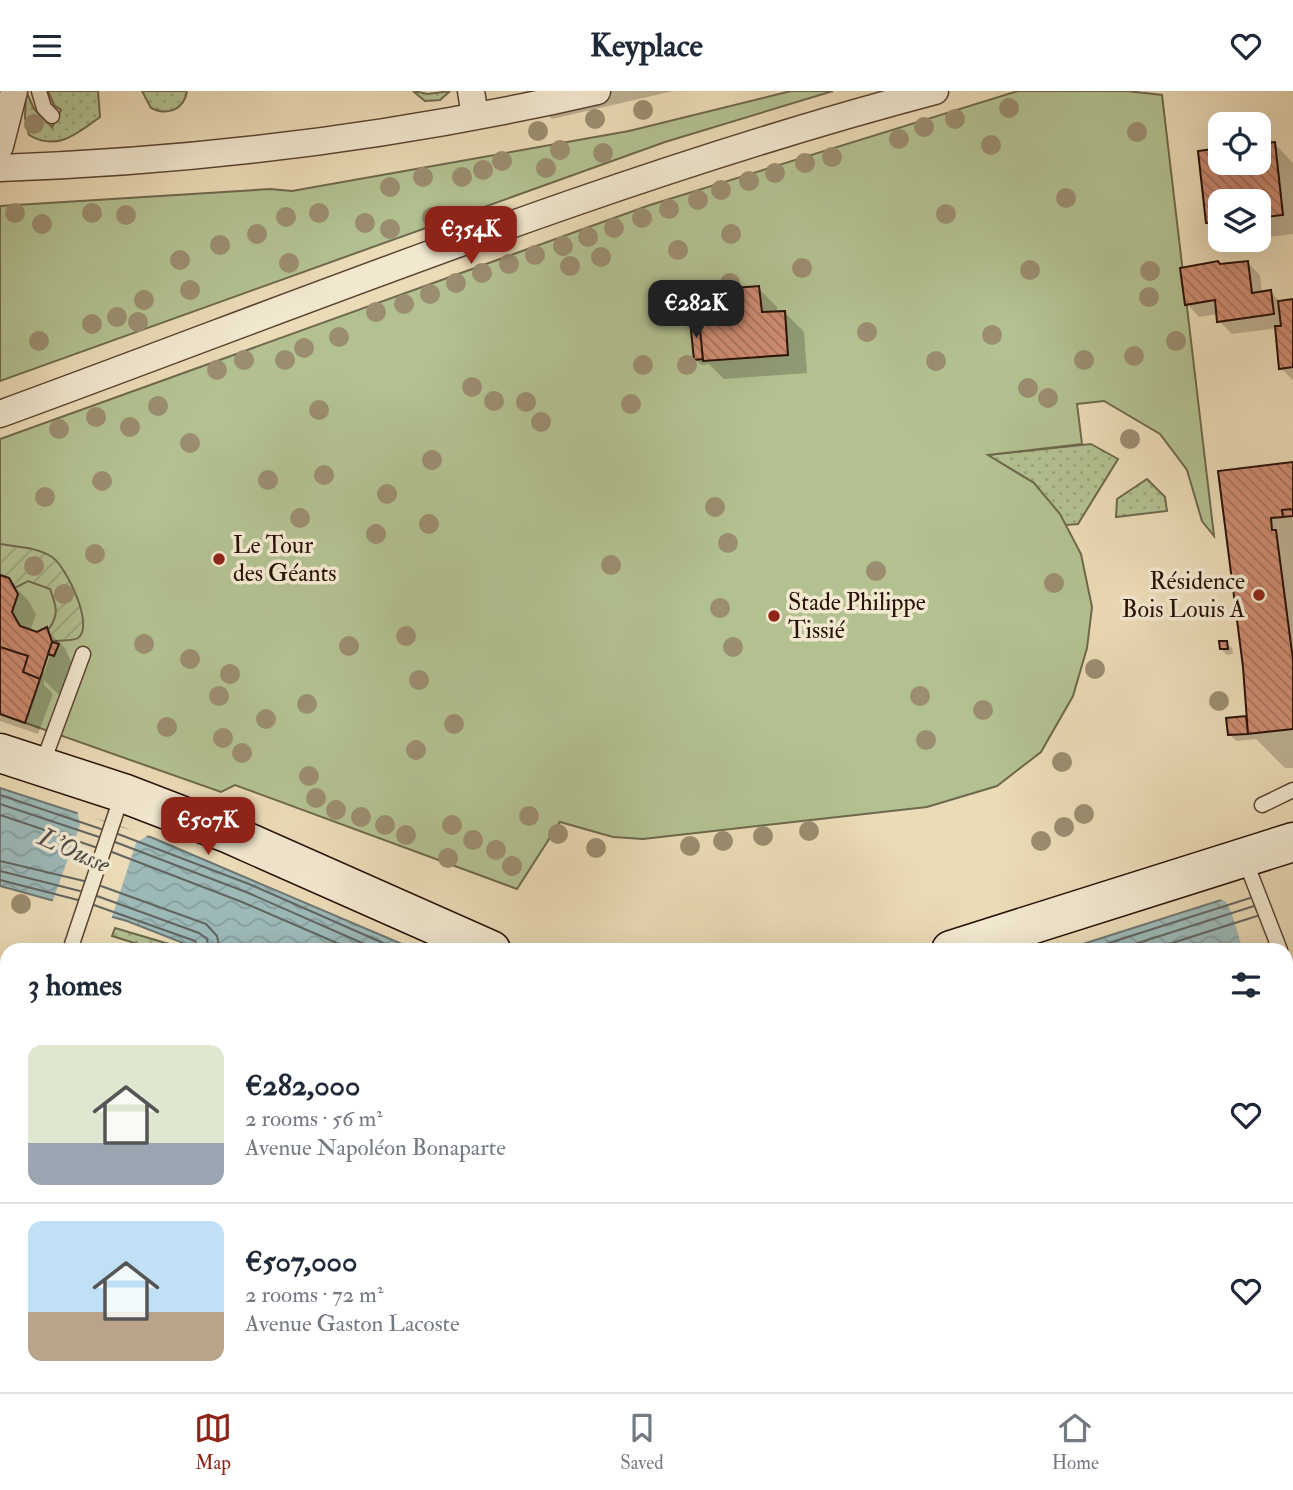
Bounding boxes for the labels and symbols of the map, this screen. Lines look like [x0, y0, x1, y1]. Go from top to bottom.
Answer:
pin: €354K [422, 207, 520, 266]
pin: €282K [647, 281, 745, 340]
place label: Le Tour des Géants [233, 530, 336, 589]
marker: Le Tour des Géants [211, 551, 227, 567]
place label: Résidence Bois Louis A [1122, 566, 1245, 625]
place label: Stade Philippe Tissié [788, 587, 926, 646]
marker: Résidence Bois Louis A [1251, 587, 1267, 603]
marker: Stade Philippe Tissié [766, 608, 782, 624]
pin: €507K [159, 797, 257, 857]
water label: L'Ousse [32, 821, 115, 881]

